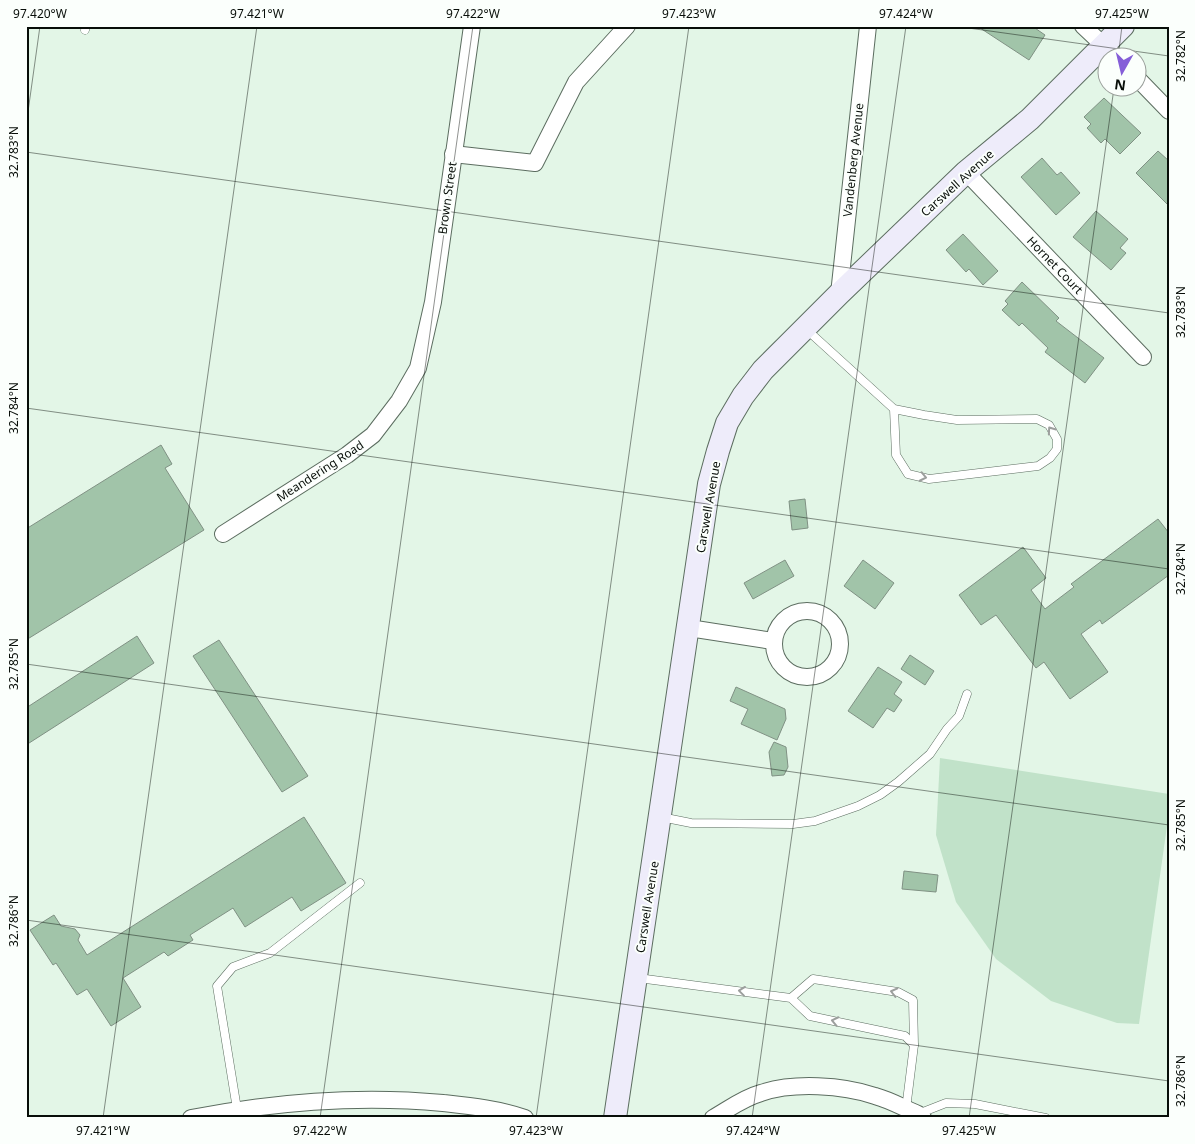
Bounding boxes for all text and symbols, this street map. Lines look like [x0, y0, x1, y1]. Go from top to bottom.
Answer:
text: 97.420°W [13, 5, 67, 22]
text: 97.421°W [230, 5, 284, 22]
text: 97.422°W [446, 5, 500, 22]
text: 97.423°W [662, 5, 716, 22]
text: 97.424°W [879, 5, 933, 22]
text: 97.425°W [1095, 5, 1149, 22]
text: 32.782°N [1172, 30, 1189, 82]
north arrow [1098, 48, 1148, 98]
text: N [1113, 75, 1127, 96]
street label: Vandenberg Avenue [839, 102, 867, 218]
text: 32.783°N [5, 126, 22, 178]
street label: Carswell Avenue [917, 146, 997, 220]
street label: Brown Street [434, 160, 461, 235]
street label: Hornet Court [1023, 232, 1087, 298]
text: 32.783°N [1172, 286, 1189, 338]
text: 32.784°N [5, 382, 22, 434]
one-way arrow [1048, 426, 1057, 436]
street label: Meandering Road [273, 436, 367, 506]
street label: Carswell Avenue [692, 460, 724, 554]
one-way arrow [918, 471, 927, 482]
text: 32.784°N [1172, 543, 1189, 595]
text: 32.785°N [5, 638, 22, 690]
text: 32.785°N [1172, 799, 1189, 851]
street label: Carswell Avenue [631, 860, 663, 954]
text: 32.786°N [5, 895, 22, 947]
one-way arrow [738, 987, 747, 997]
one-way arrow [889, 987, 898, 998]
one-way arrow [831, 1016, 840, 1027]
text: 32.786°N [1172, 1055, 1189, 1107]
text: 97.421°W [76, 1122, 130, 1139]
text: 97.422°W [293, 1122, 347, 1139]
text: 97.423°W [509, 1122, 563, 1139]
text: 97.424°W [726, 1122, 780, 1139]
text: 97.425°W [942, 1122, 996, 1139]

